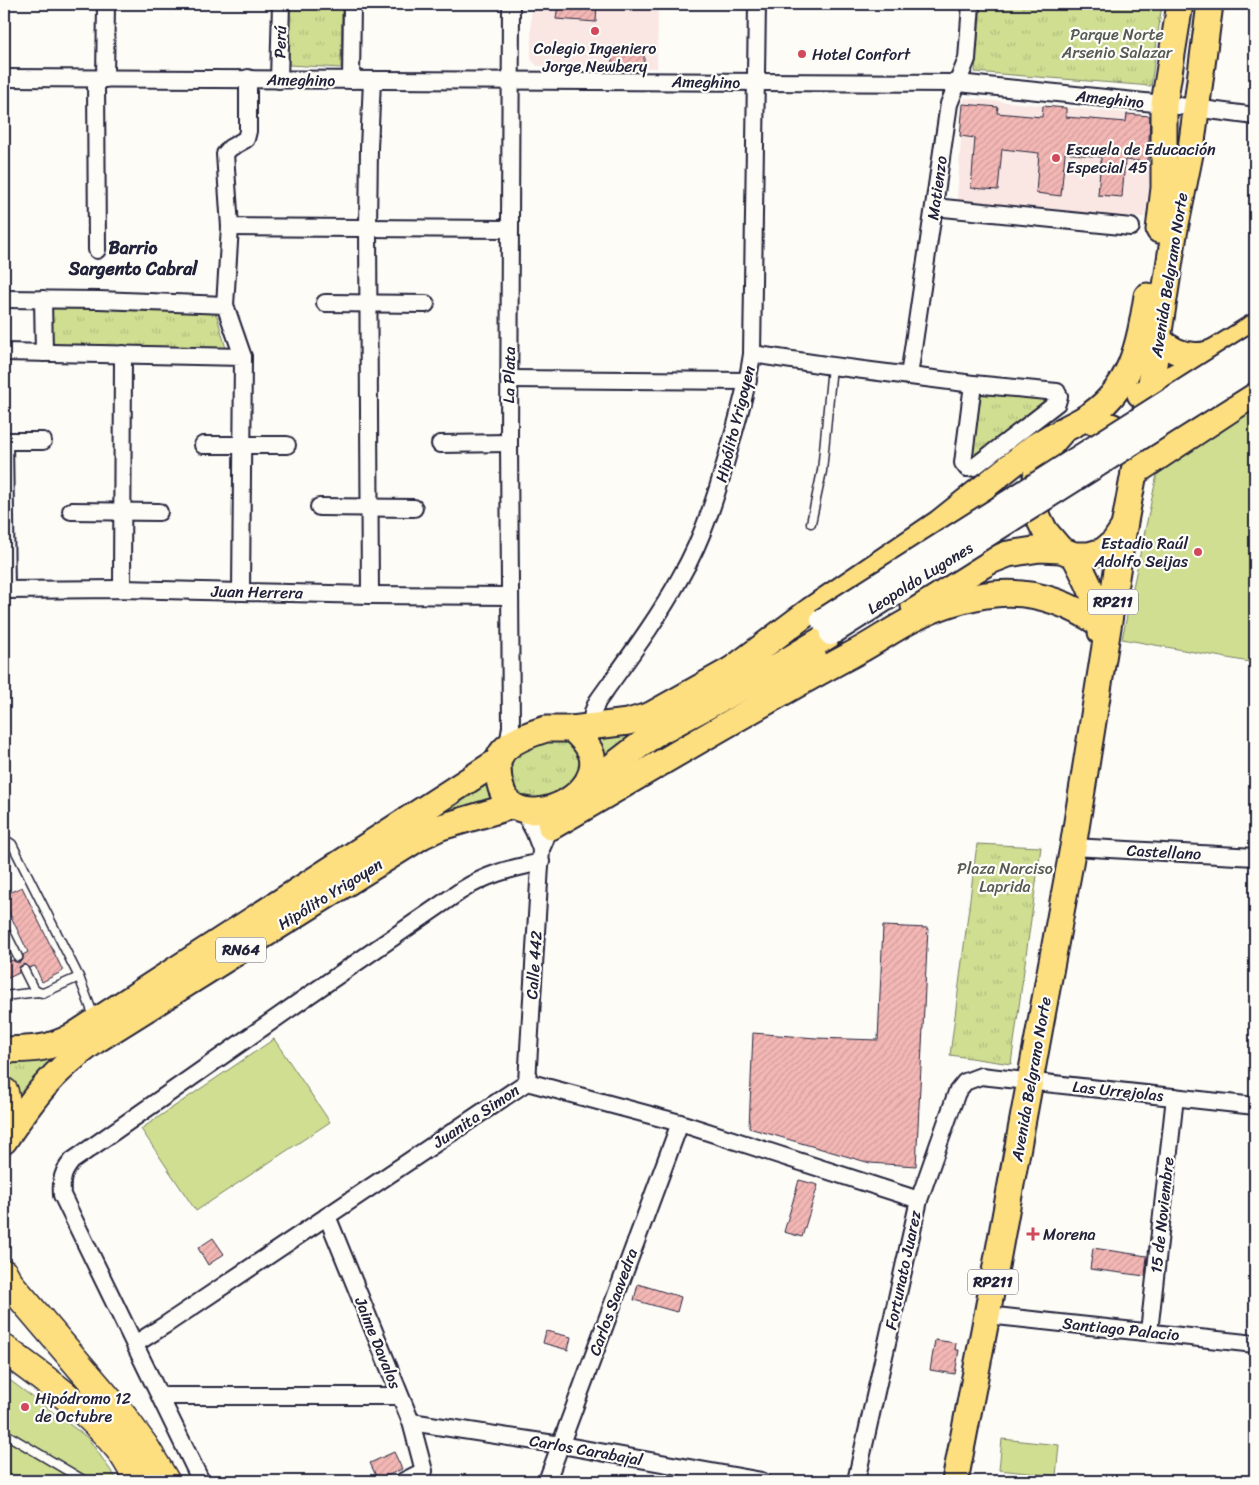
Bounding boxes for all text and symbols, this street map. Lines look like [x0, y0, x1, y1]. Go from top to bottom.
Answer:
park label: Parque Norte Arsenio Salazar [1061, 20, 1174, 67]
street label: Perú [265, 25, 295, 59]
marker: Colegio Ingeniero Jorge Newbery [589, 25, 601, 37]
place label: Colegio Ingeniero Jorge Newbery [534, 34, 656, 81]
place label: Hotel Confort [812, 40, 911, 69]
marker: Hotel Confort [796, 48, 808, 60]
street label: Ameghino [266, 65, 336, 95]
street label: Ameghino [671, 67, 741, 97]
street label: Ameghino [1073, 81, 1146, 117]
place label: Escuela de Educación Especial 45 [1066, 135, 1216, 182]
marker: Escuela de Educación Especial 45 [1050, 152, 1062, 164]
street label: Matienzo [918, 154, 956, 222]
street label: Avenida Belgrano Norte [1141, 190, 1196, 360]
district label: Barrio Sargento Cabral [68, 232, 198, 285]
street label: La Plata [494, 346, 524, 404]
street label: Hipólito Yrigoyen [706, 362, 764, 485]
place label: Estadio Raúl Adolfo Seijas [1093, 529, 1189, 576]
street label: Leopoldo Lugones [861, 533, 979, 622]
marker: Estadio Raúl Adolfo Seijas [1192, 546, 1204, 558]
street label: Juan Herrera [210, 577, 304, 607]
road number: RP211 [1088, 590, 1138, 614]
street label: Castellano [1126, 836, 1202, 868]
street label: Hipólito Yrigoyen [272, 850, 389, 938]
park label: Plaza Narciso Laprida [957, 854, 1053, 901]
street label: Calle 442 [517, 930, 551, 1000]
road number: RN64 [216, 938, 266, 962]
street label: Avenida Belgrano Norte [1002, 994, 1060, 1165]
street label: Las Urrejolas [1071, 1072, 1165, 1110]
street label: Juanita Simon [426, 1076, 526, 1156]
street label: 15 de Noviembre [1141, 1155, 1183, 1275]
street label: Fortunato Juarez [876, 1207, 930, 1332]
place label: Morena [1043, 1220, 1096, 1249]
marker: Morena [1027, 1228, 1039, 1240]
street label: Carlos Saavedra [580, 1244, 646, 1360]
road number: RP211 [968, 1270, 1018, 1294]
street label: Jaime Davalos [346, 1292, 410, 1394]
street label: Santiago Palacio [1061, 1308, 1181, 1350]
place label: Hipódromo 12 de Octubre [35, 1384, 131, 1431]
marker: Hipódromo 12 de Octubre [19, 1401, 31, 1413]
street label: Carlos Carabajal [527, 1426, 645, 1474]

